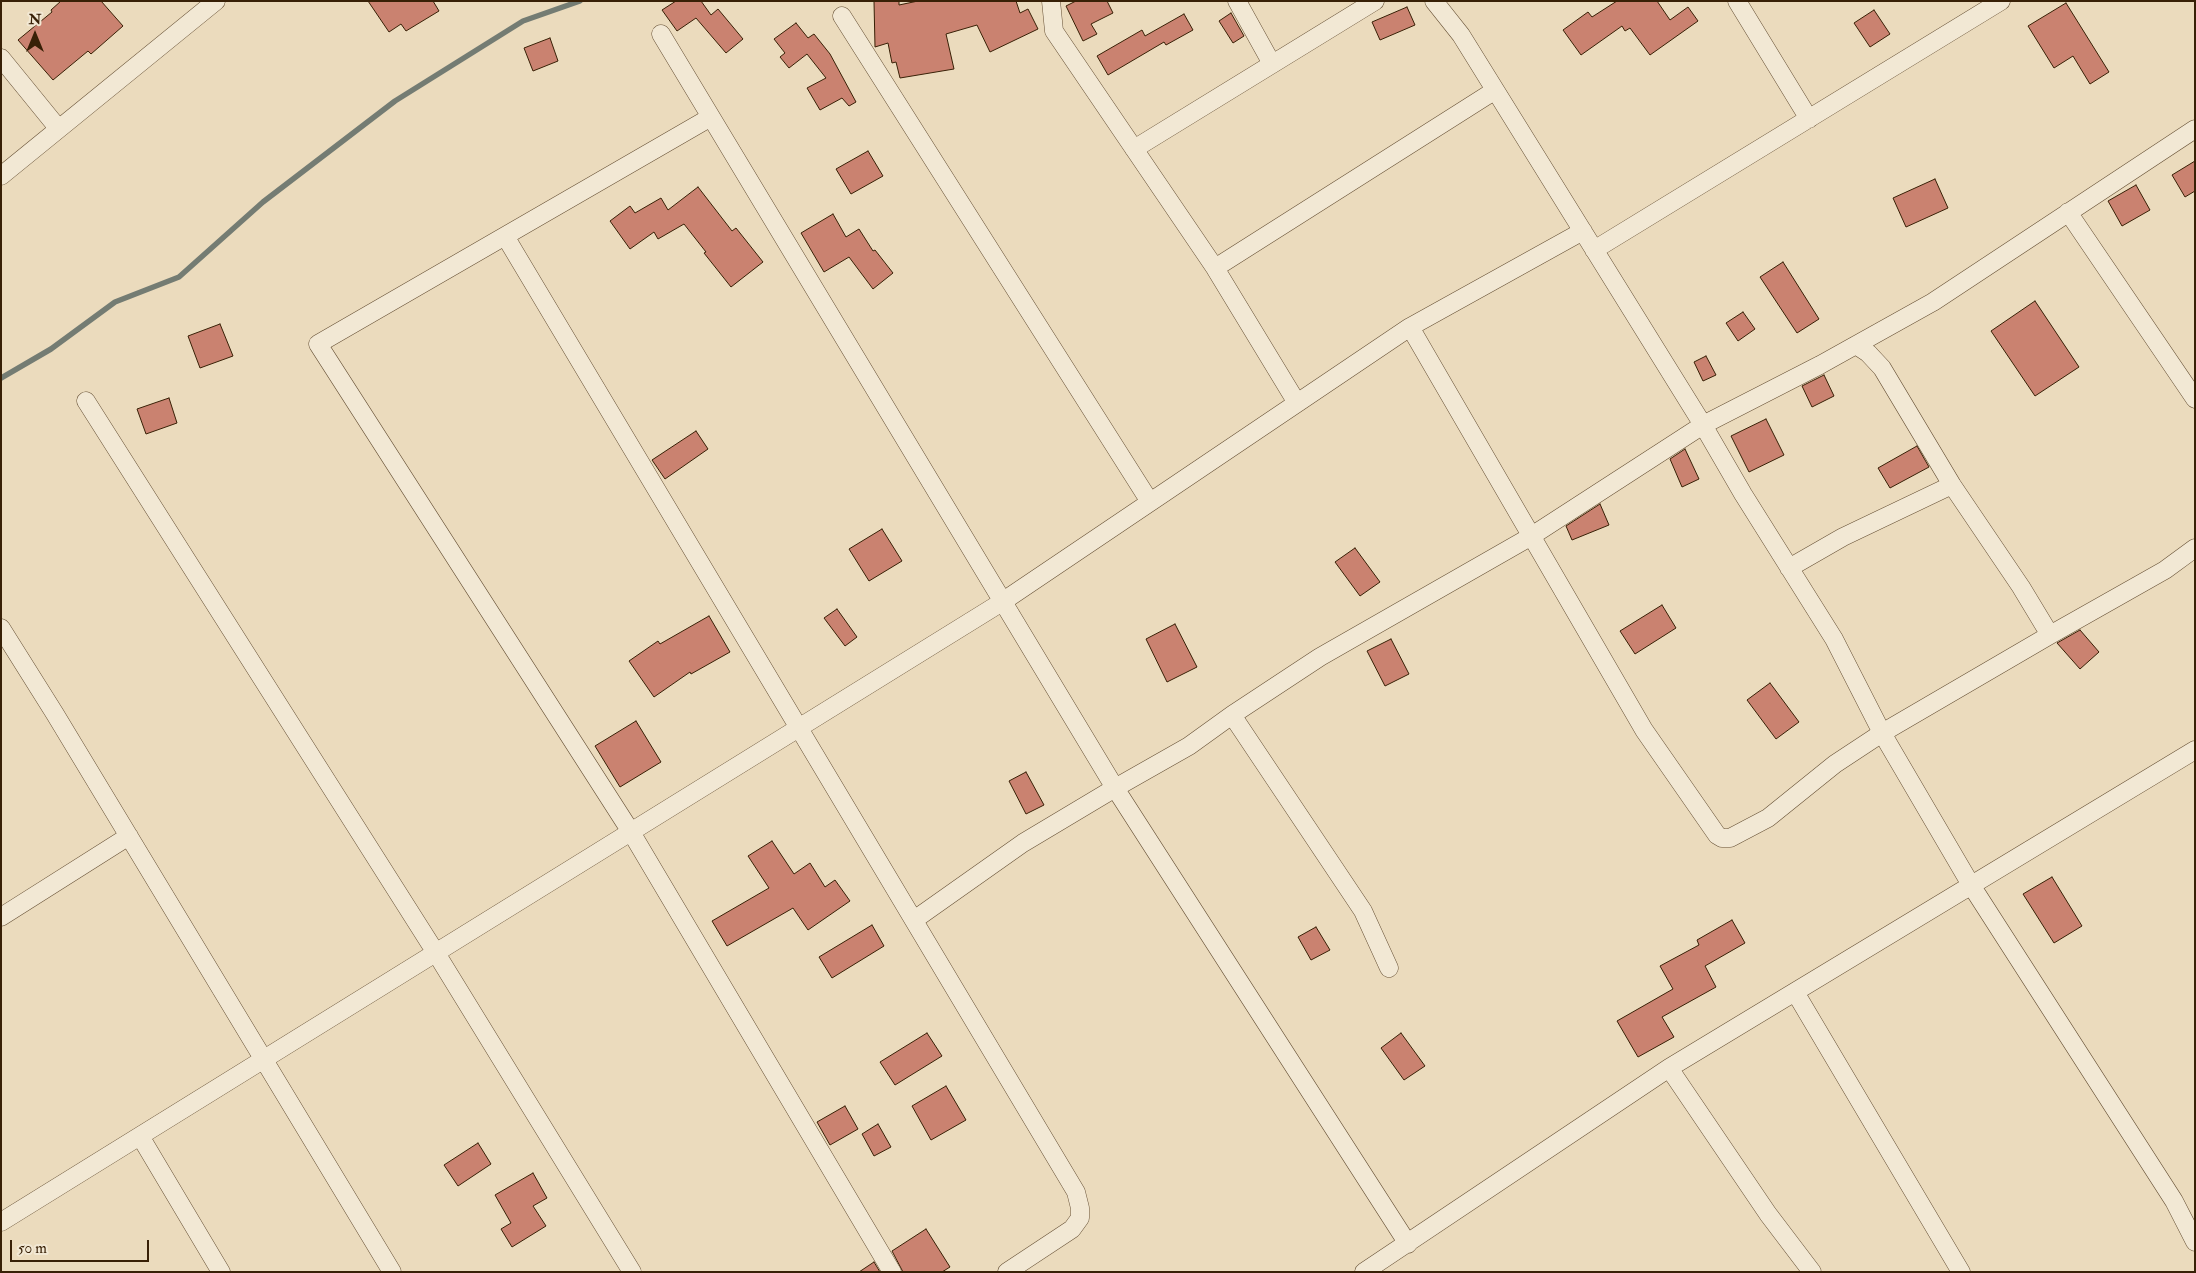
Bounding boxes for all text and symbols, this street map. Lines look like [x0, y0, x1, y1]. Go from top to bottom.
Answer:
north arrow [10, 10, 60, 60]
text: N [29, 11, 41, 28]
scale bar [12, 1230, 151, 1262]
text: 50 m [18, 1239, 47, 1258]

